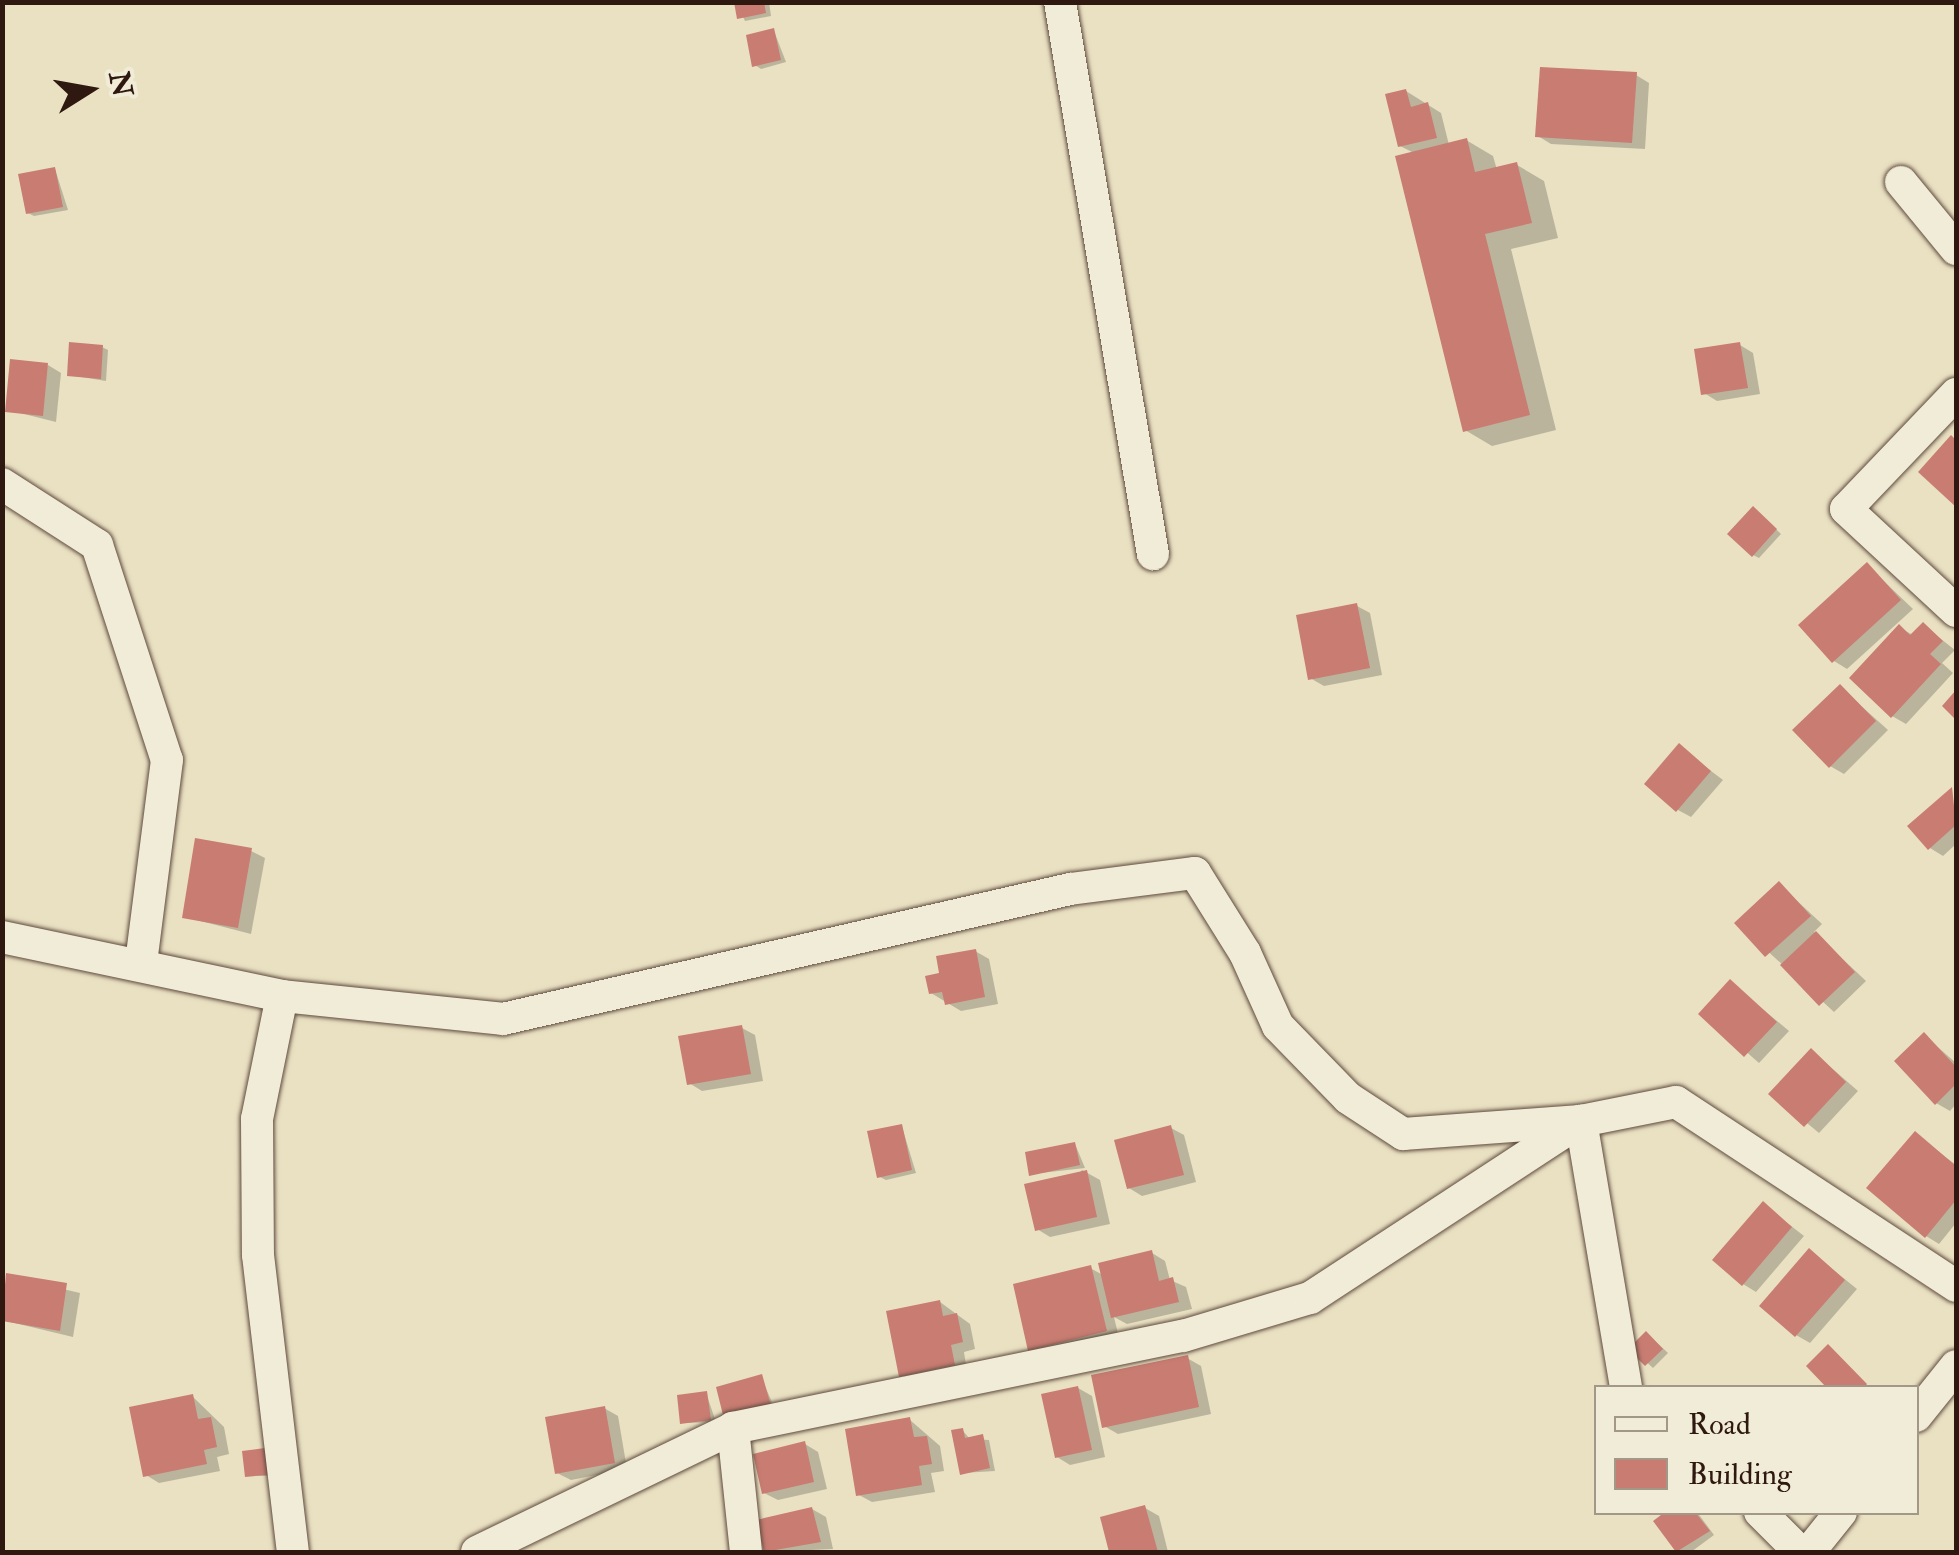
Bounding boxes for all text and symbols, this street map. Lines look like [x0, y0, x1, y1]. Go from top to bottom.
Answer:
north arrow [40, 40, 140, 140]
text: N [100, 69, 140, 100]
legend [1594, 1385, 1919, 1515]
text: Road [1688, 1406, 1751, 1443]
text: Building [1688, 1456, 1792, 1493]

